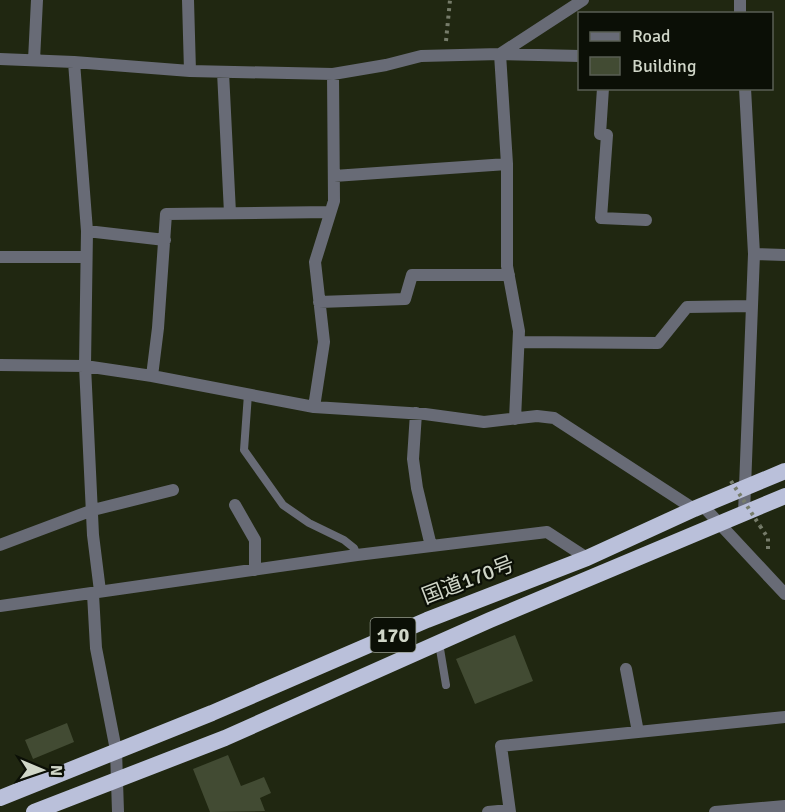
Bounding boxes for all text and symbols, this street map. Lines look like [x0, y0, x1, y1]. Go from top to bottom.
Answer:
legend [578, 12, 773, 90]
text: Road [632, 25, 671, 47]
text: Building [632, 55, 696, 77]
street label: 国道170号 [418, 550, 518, 610]
road number: 170 [370, 618, 416, 652]
north arrow [12, 740, 72, 800]
text: N [46, 765, 66, 776]

